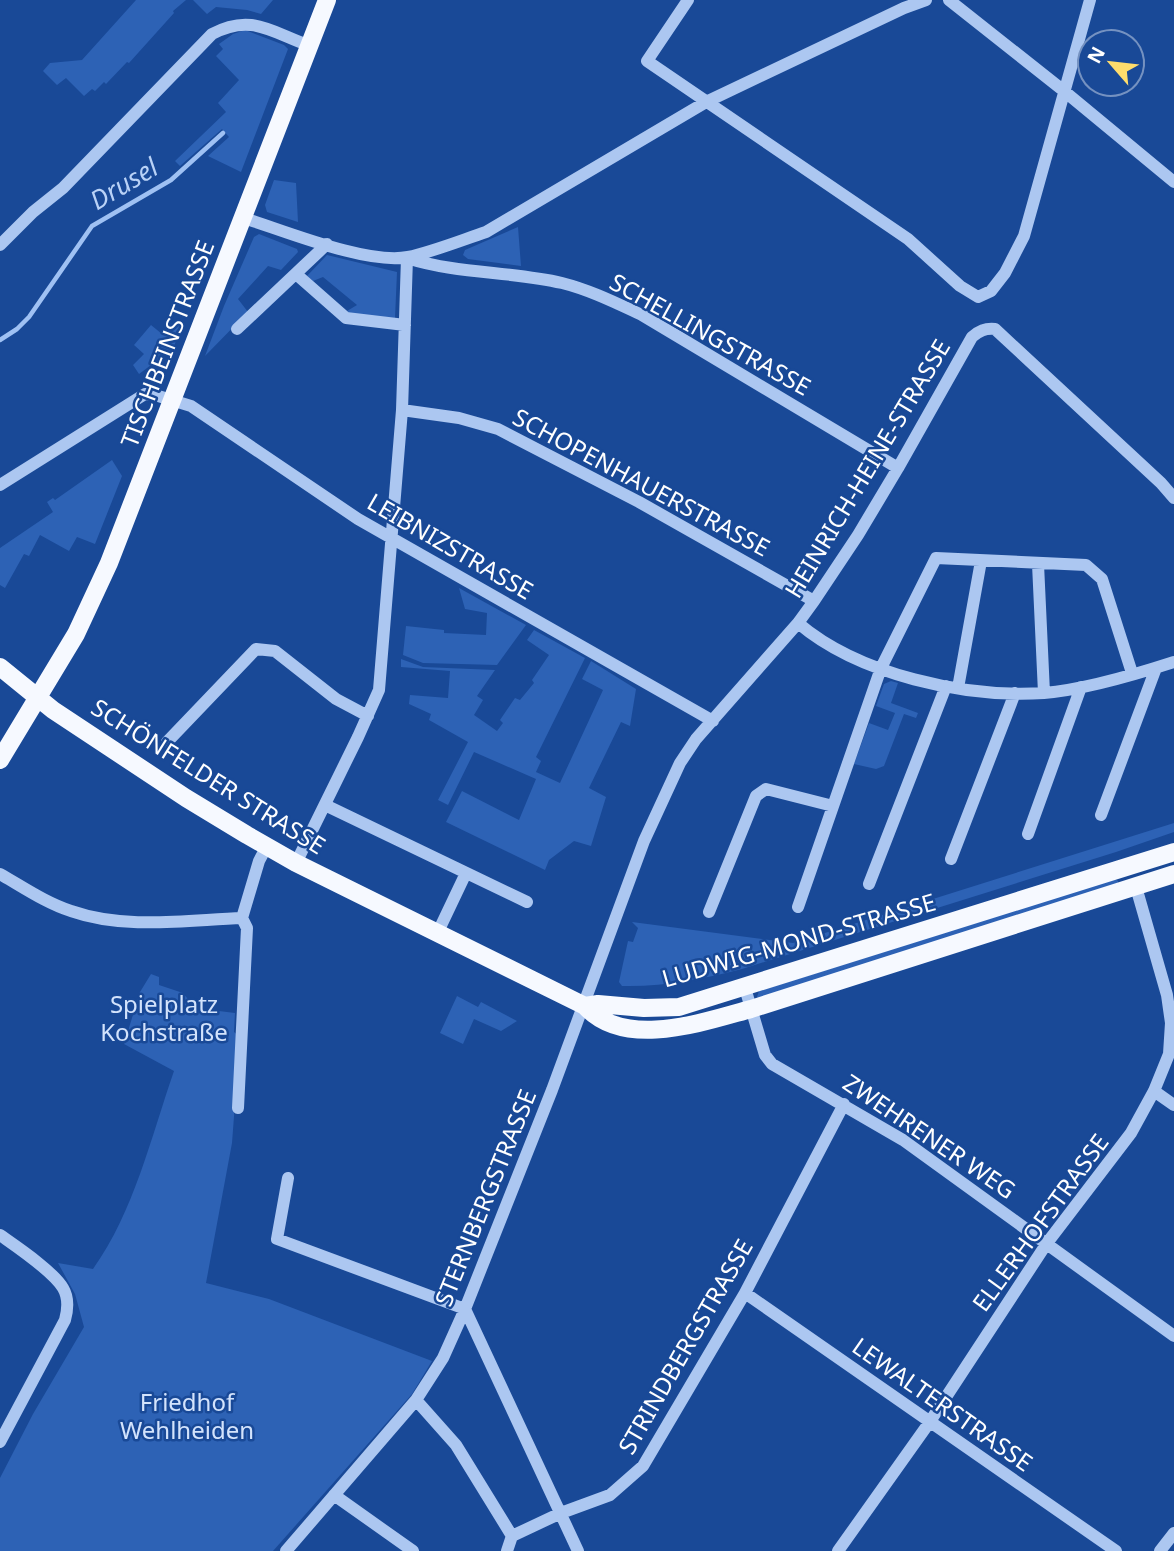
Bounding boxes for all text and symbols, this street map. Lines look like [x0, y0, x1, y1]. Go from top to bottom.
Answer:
north arrow [1076, 28, 1146, 98]
text: N [1081, 42, 1111, 68]
water label: Drusel [83, 148, 165, 218]
street label: TISCHBEINSTRASSE [112, 235, 221, 452]
street label: SCHELLINGSTRASSE [604, 265, 817, 403]
street label: HEINRICH-HEINE-STRASSE [776, 333, 957, 604]
street label: SCHOPENHAUERSTRASSE [508, 400, 776, 563]
street label: LEIBNIZSTRASSE [362, 485, 540, 607]
street label: SCHÖNFELDER STRASSE [86, 690, 332, 861]
street label: LUDWIG-MOND-STRASSE [658, 885, 939, 994]
park label: Spielplatz Kochstraße [100, 987, 228, 1048]
street label: ZWEHRENER WEG [837, 1066, 1023, 1206]
street label: STERNBERGSTRASSE [426, 1084, 543, 1311]
street label: ELLERHOFSTRASSE [964, 1127, 1116, 1318]
street label: STRINDBERGSTRASSE [610, 1233, 760, 1460]
street label: LEWALTERSTRASSE [846, 1329, 1039, 1478]
park label: Friedhof Wehlheiden [120, 1385, 254, 1446]

